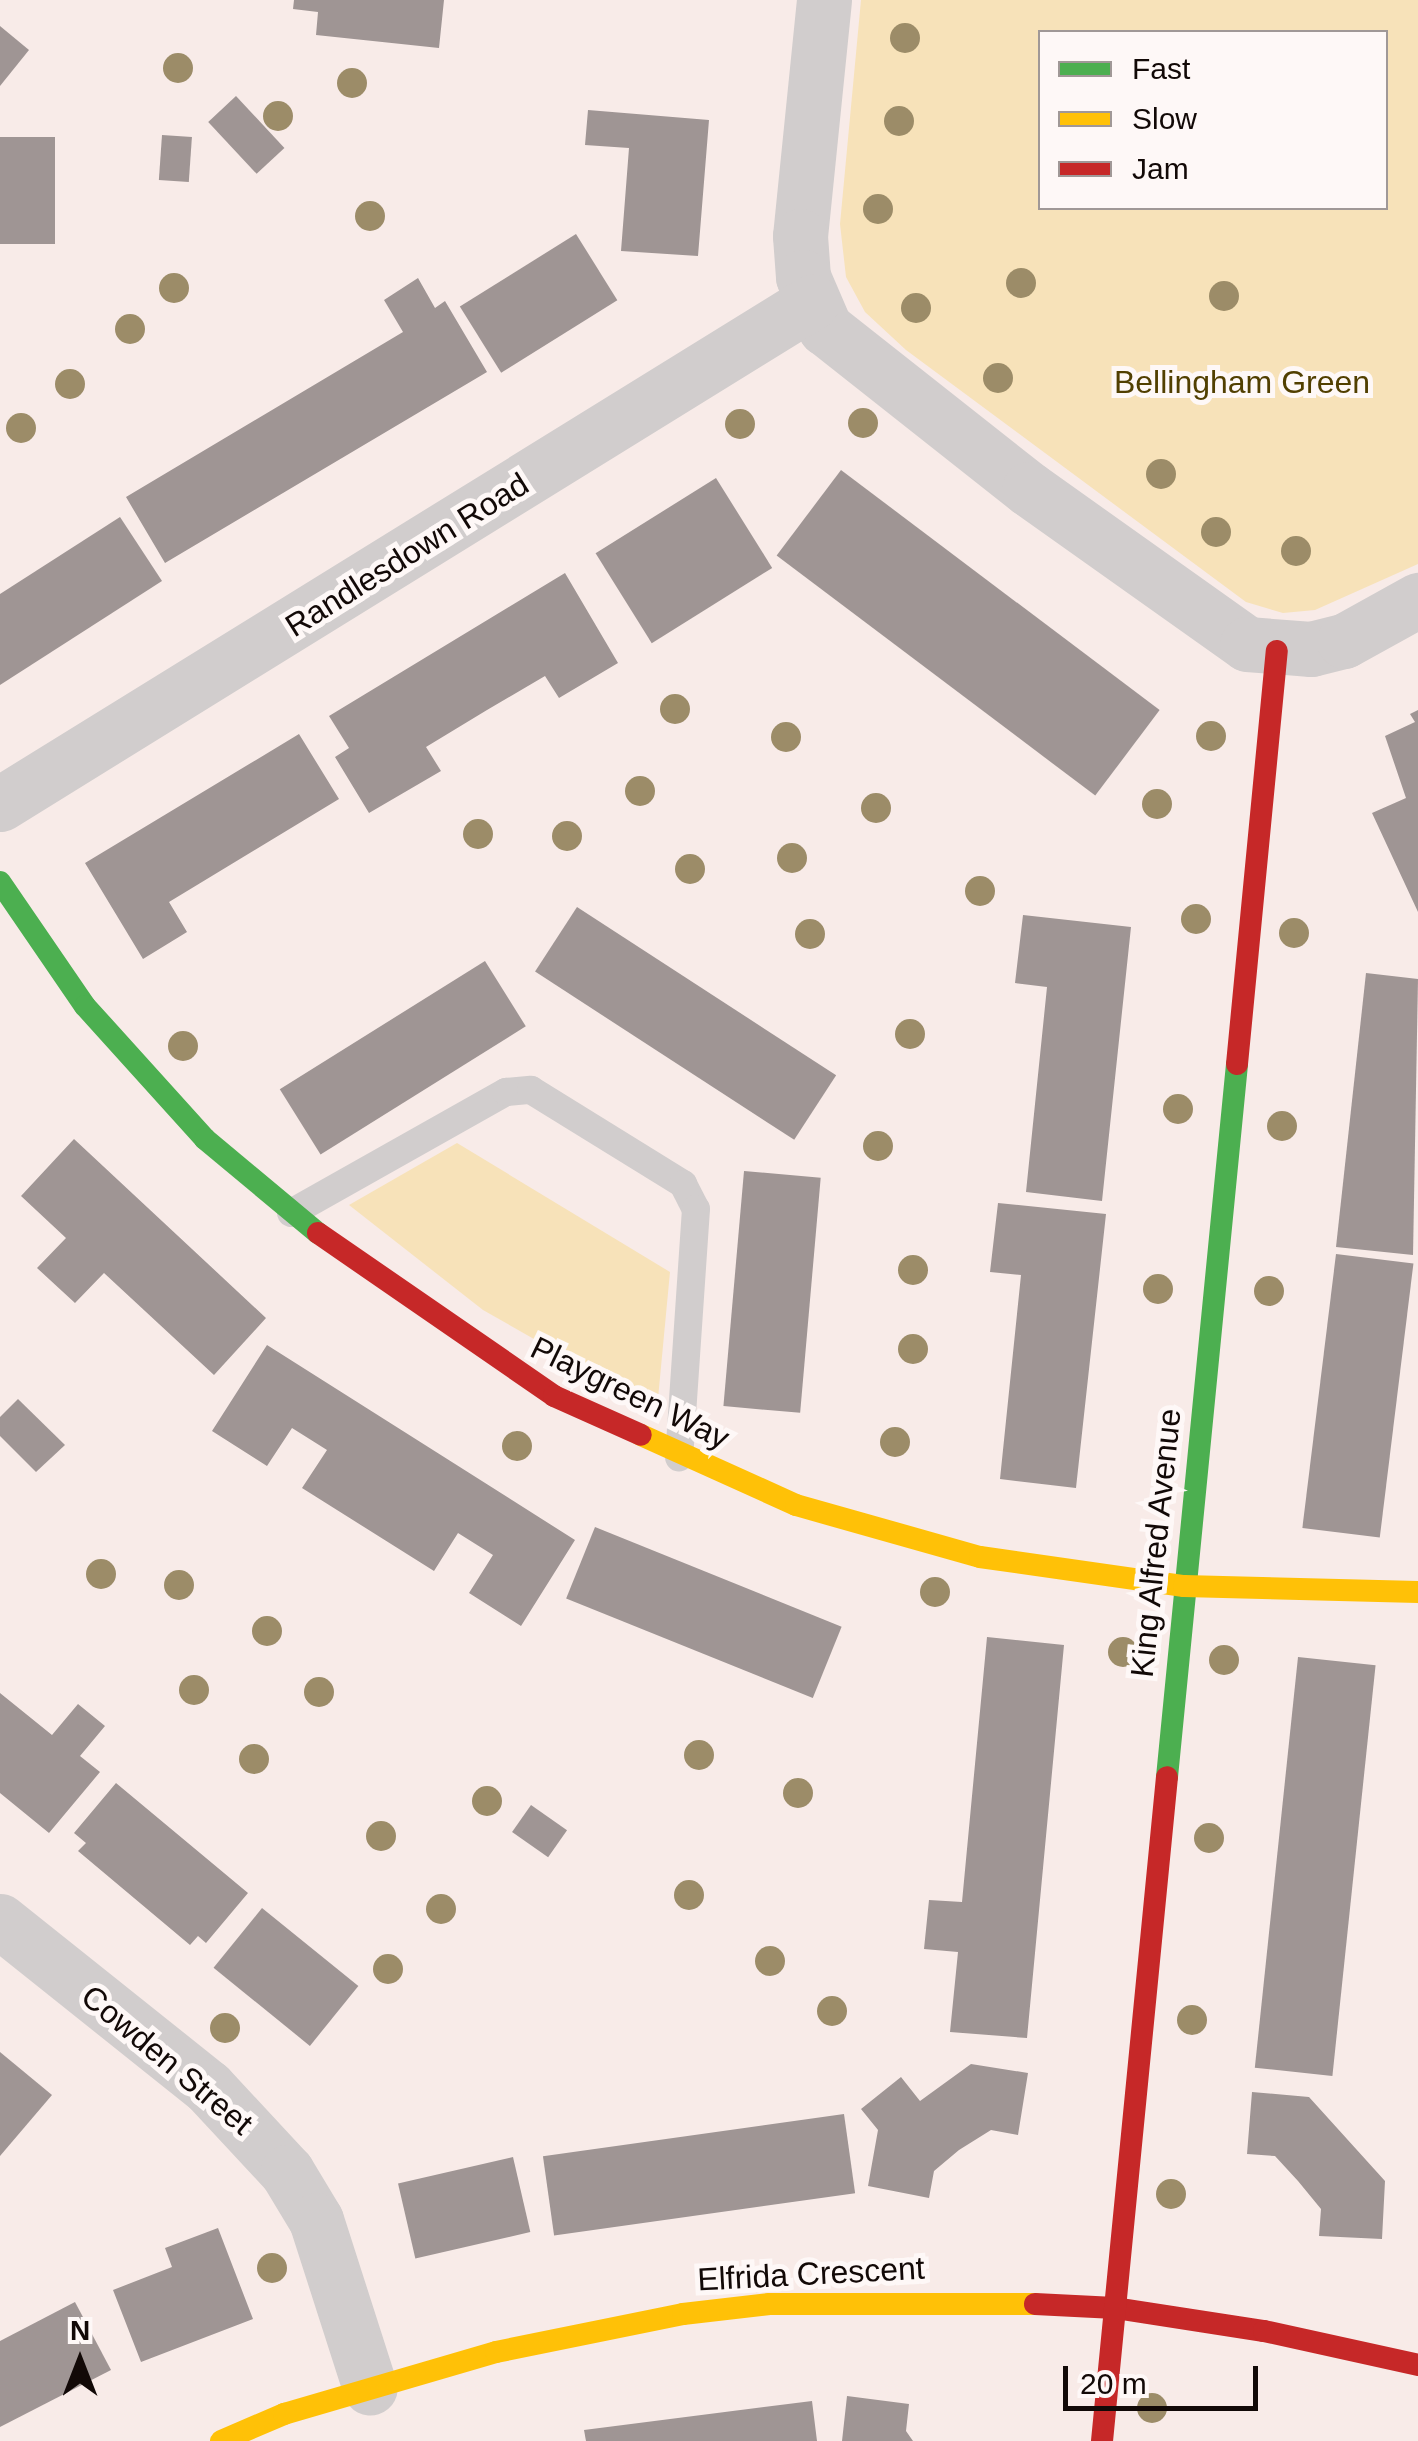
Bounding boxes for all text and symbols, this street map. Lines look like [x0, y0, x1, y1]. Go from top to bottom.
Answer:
legend [1038, 30, 1388, 210]
text: Fast [1132, 52, 1190, 85]
text: Slow [1132, 102, 1197, 135]
text: Jam [1132, 152, 1189, 185]
park label: Bellingham Green [1114, 363, 1370, 401]
street label: Randlesdown Road [278, 465, 536, 645]
street label: Playgreen Way [525, 1328, 735, 1458]
street label: King Alfred Avenue [1123, 1405, 1189, 1681]
street label: Cowden Street [74, 1977, 260, 2143]
street label: Elfrida Crescent [696, 2249, 926, 2299]
north arrow [30, 2311, 130, 2411]
text: N [70, 2315, 90, 2346]
scale bar [1068, 2346, 1263, 2408]
text: 20 m [1080, 2367, 1147, 2400]

